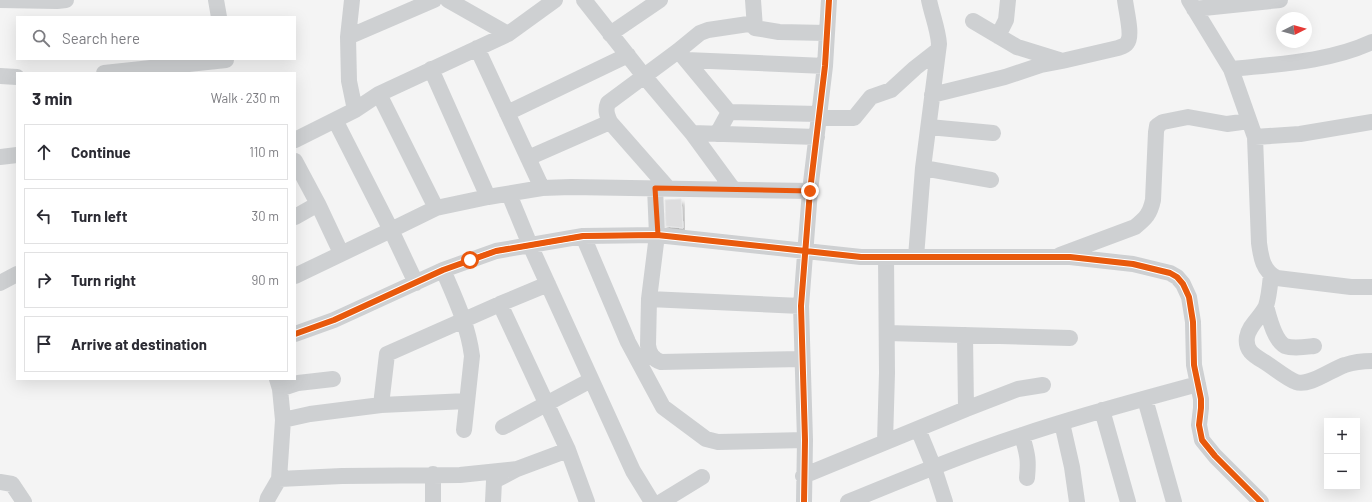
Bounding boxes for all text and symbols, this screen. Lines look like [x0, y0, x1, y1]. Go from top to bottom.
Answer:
north arrow [1276, 12, 1312, 48]
search box [16, 16, 296, 60]
icon: search [30, 27, 52, 49]
text: Search here [62, 29, 140, 47]
text: 3 min [32, 88, 72, 108]
text: Walk · 230 m [211, 90, 280, 106]
icon: ahead [33, 141, 55, 163]
text: Continue [71, 143, 131, 161]
text: 110 m [249, 144, 279, 160]
route end [801, 182, 819, 200]
icon: left [33, 205, 55, 227]
text: Turn left [71, 207, 127, 225]
text: 30 m [252, 208, 279, 224]
route start [461, 251, 479, 269]
icon: right [33, 269, 55, 291]
text: Turn right [71, 271, 136, 289]
text: 90 m [252, 272, 279, 288]
icon: arrive [33, 333, 55, 355]
text: Arrive at destination [71, 335, 207, 353]
map controls [1324, 418, 1360, 490]
button: + [1324, 418, 1360, 454]
button: − [1324, 454, 1360, 490]

